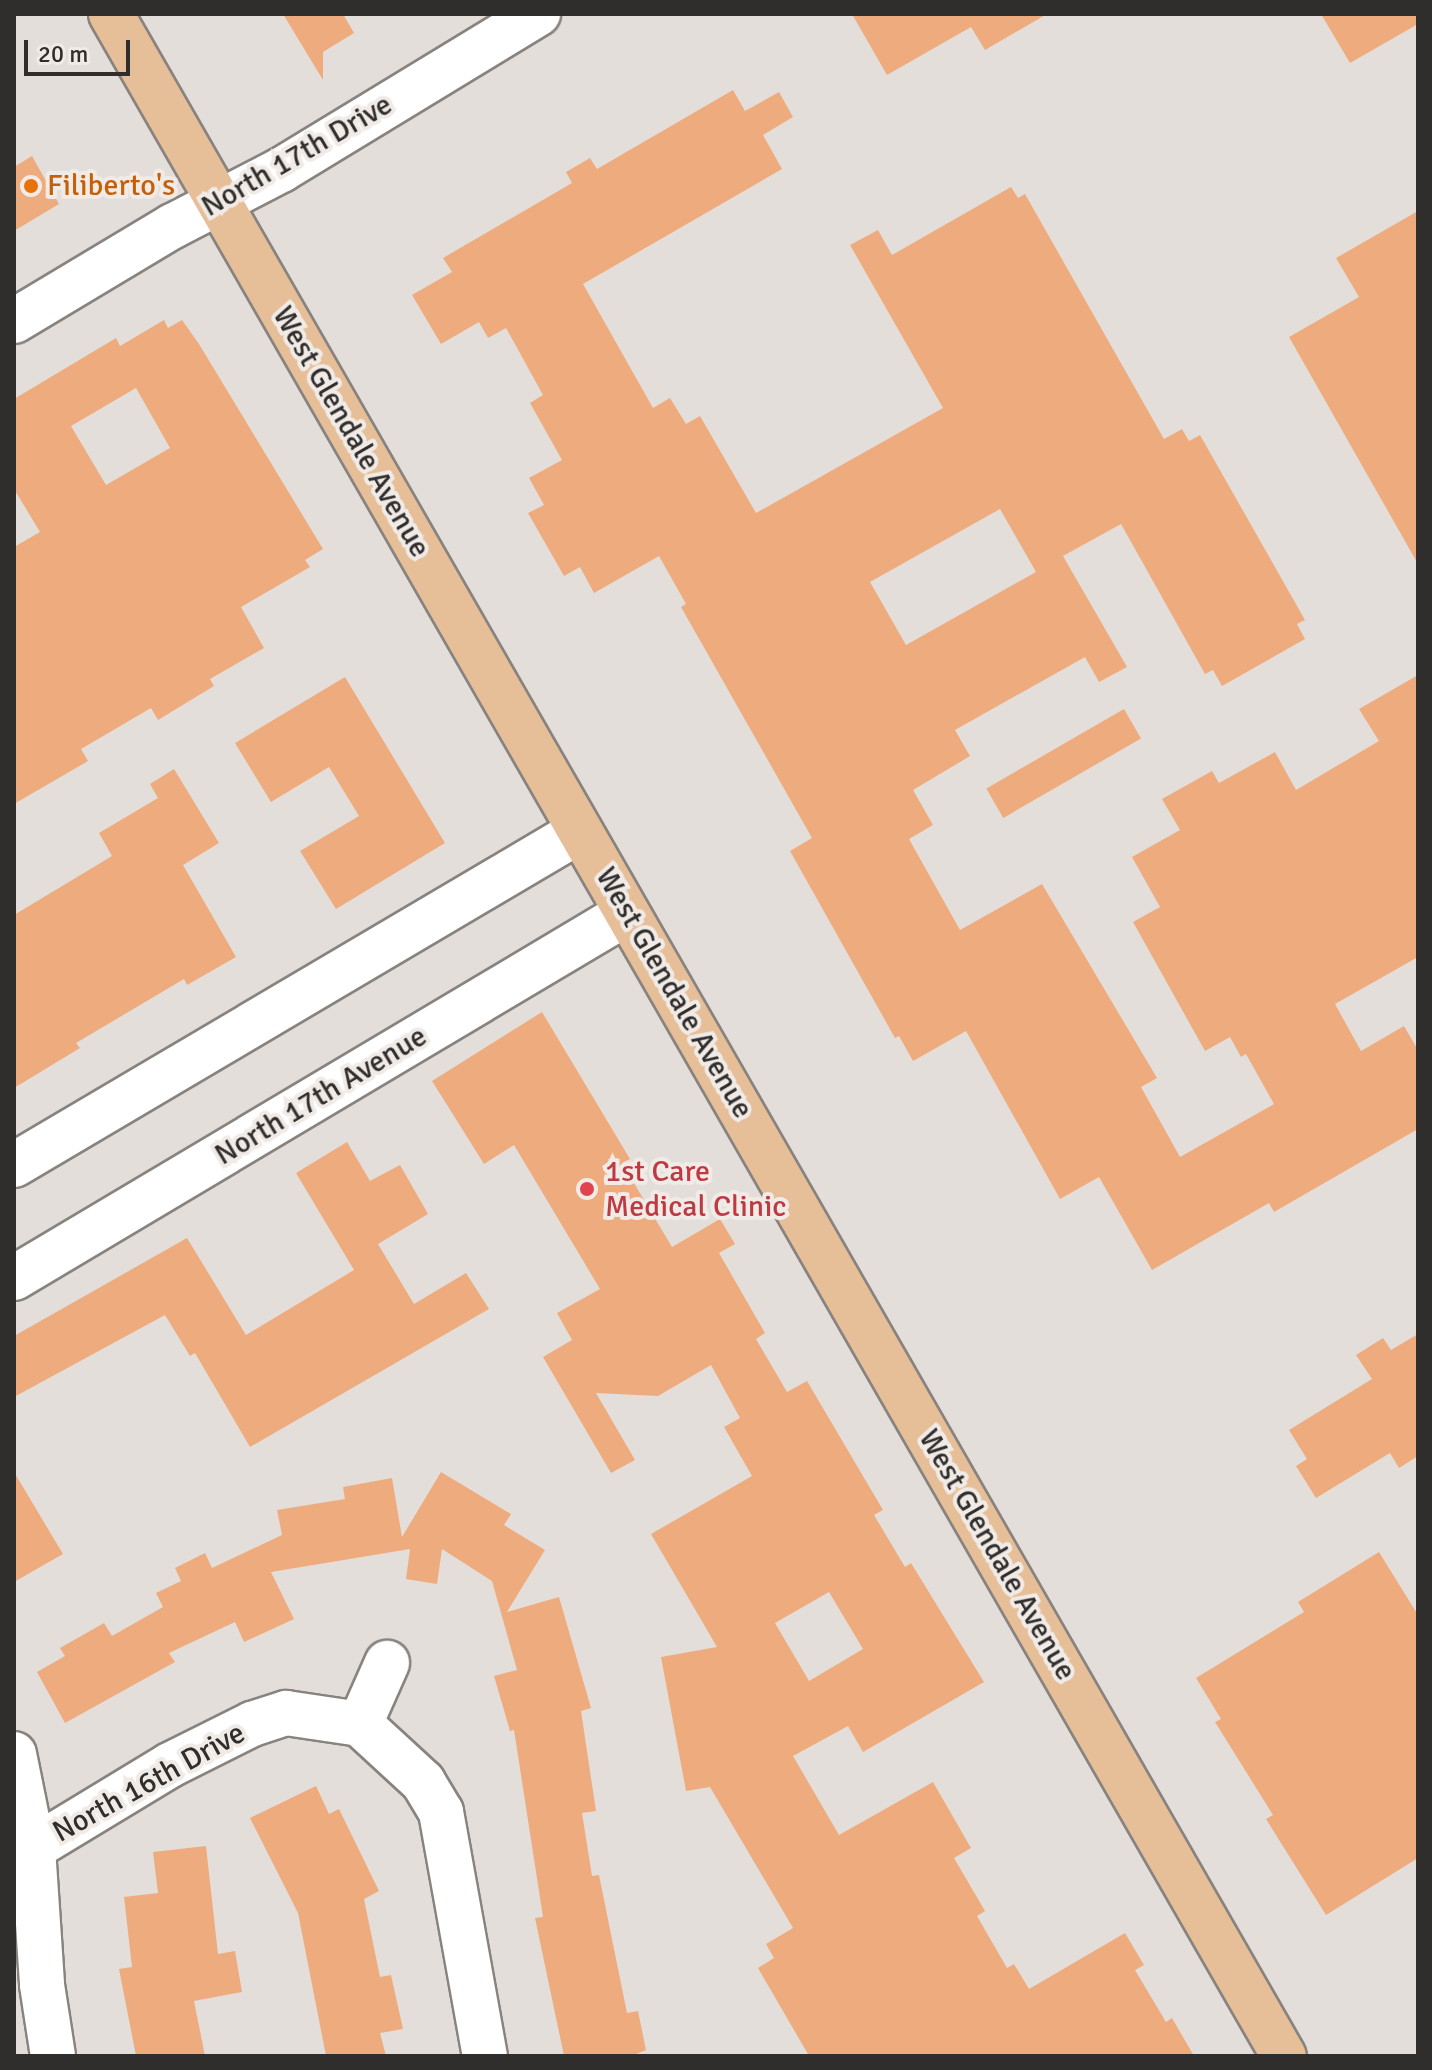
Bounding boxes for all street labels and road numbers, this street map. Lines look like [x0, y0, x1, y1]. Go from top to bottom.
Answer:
street label: North 17th Drive [195, 87, 399, 225]
street label: West Glendale Avenue [264, 300, 438, 564]
street label: West Glendale Avenue [587, 861, 761, 1125]
street label: North 17th Avenue [209, 1019, 433, 1173]
street label: West Glendale Avenue [910, 1423, 1084, 1687]
street label: North 16th Drive [47, 1715, 251, 1851]

